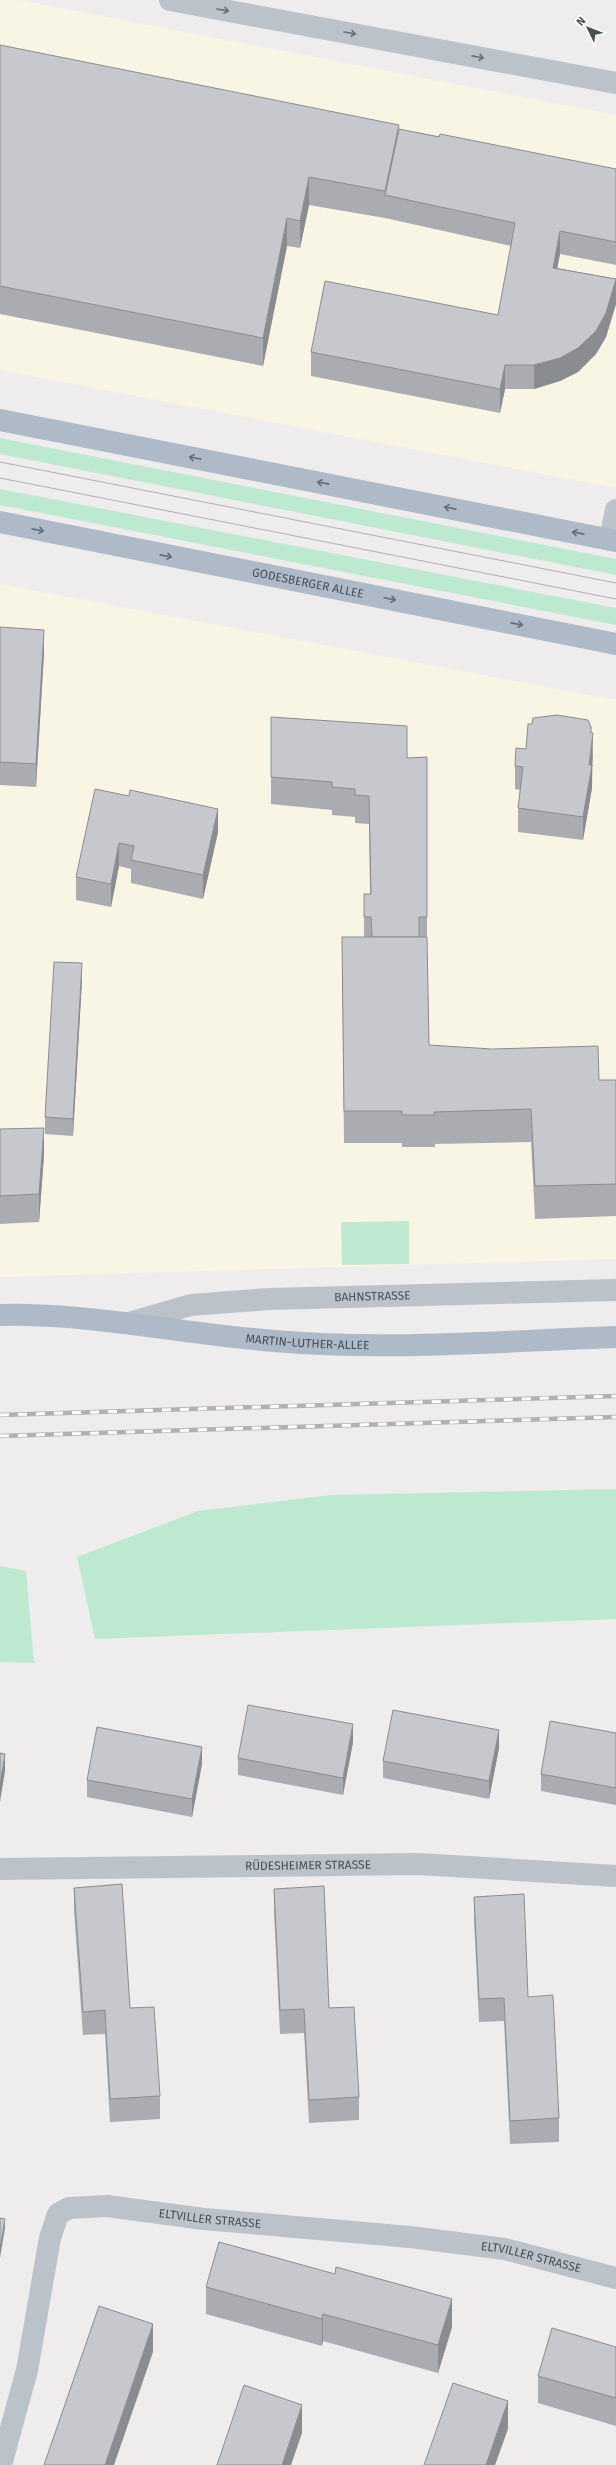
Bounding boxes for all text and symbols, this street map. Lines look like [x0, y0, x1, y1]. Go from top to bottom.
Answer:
one-way arrow [216, 6, 229, 14]
north arrow [568, 8, 608, 48]
text: N [574, 14, 588, 29]
one-way arrow [344, 29, 357, 37]
one-way arrow [471, 53, 484, 61]
one-way arrow [189, 454, 202, 462]
one-way arrow [316, 479, 329, 487]
one-way arrow [444, 504, 457, 512]
one-way arrow [31, 526, 44, 534]
one-way arrow [572, 529, 585, 537]
one-way arrow [159, 552, 172, 560]
street label: GODESBERGER ALLEE [251, 565, 365, 601]
one-way arrow [383, 595, 396, 603]
one-way arrow [510, 621, 523, 629]
street label: BAHNSTRASSE [334, 1288, 411, 1304]
street label: MARTIN-LUTHER-ALLEE [245, 1331, 369, 1352]
street label: RÜDESHEIMER STRASSE [245, 1857, 371, 1873]
street label: ELTVILLER STRASSE [158, 2206, 262, 2231]
street label: ELTVILLER STRASSE [480, 2239, 583, 2276]

